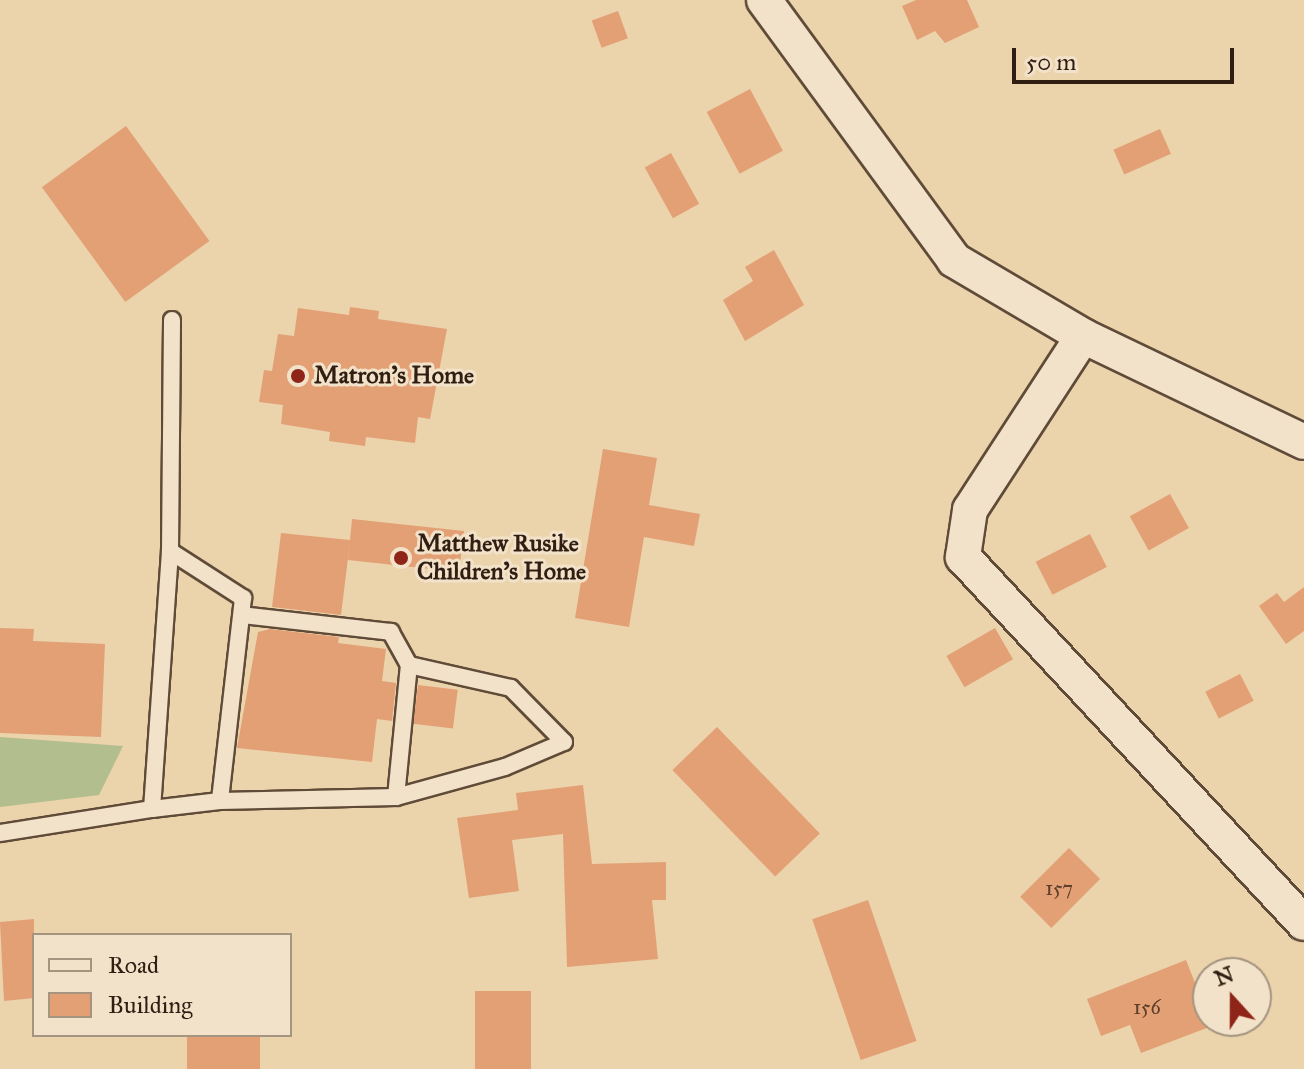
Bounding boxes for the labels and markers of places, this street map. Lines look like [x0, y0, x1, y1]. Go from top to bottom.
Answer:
place label: Matron's Home [314, 362, 474, 390]
marker: Matron's Home [289, 367, 307, 385]
place label: Matthew Rusike Children's Home [417, 530, 586, 586]
marker: Matthew Rusike Children's Home [392, 549, 410, 567]

